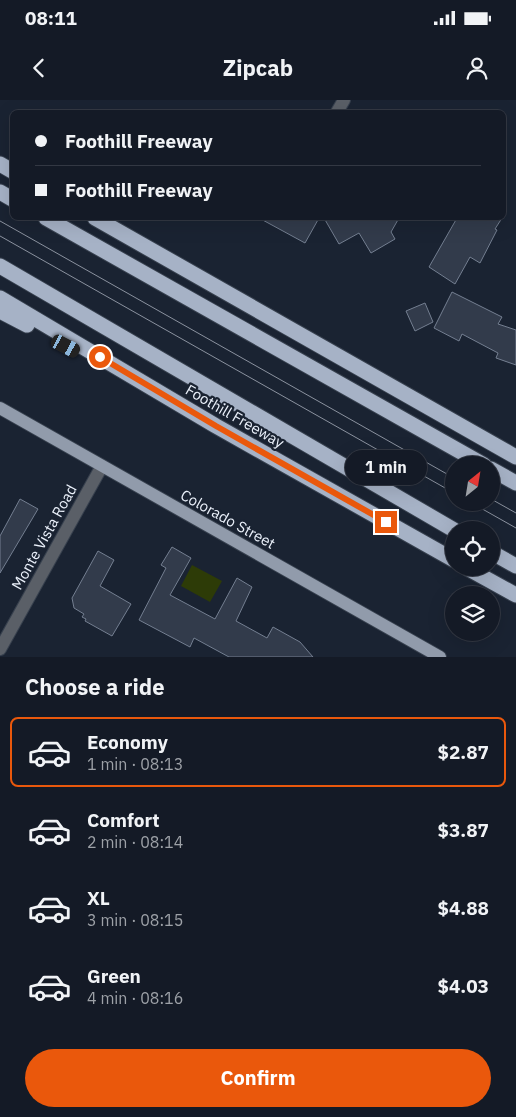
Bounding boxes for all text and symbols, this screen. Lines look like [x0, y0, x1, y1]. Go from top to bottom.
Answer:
text: 08:11 [25, 6, 77, 30]
text: Zipcab [223, 53, 293, 82]
icon: back [25, 54, 53, 82]
icon: person [463, 54, 491, 82]
text: Foothill Freeway [65, 129, 213, 153]
text: Foothill Freeway [65, 178, 213, 202]
car [49, 332, 82, 360]
route start [89, 346, 111, 368]
street label: Foothill Freeway [182, 380, 288, 452]
callout: 1 min [345, 450, 427, 484]
north arrow [445, 456, 500, 511]
map controls [445, 456, 500, 641]
text: 1 min [365, 457, 407, 477]
street label: Monte Vista Road [7, 481, 81, 593]
street label: Colorado Street [177, 485, 279, 553]
route end [375, 511, 397, 533]
button: locate [445, 521, 500, 576]
button: layers [445, 586, 500, 641]
text: Choose a ride [25, 672, 165, 701]
icon: car [27, 730, 72, 775]
text: Economy [87, 730, 168, 754]
text: $2.87 [437, 740, 489, 764]
text: 1 min · 08:13 [87, 754, 183, 774]
icon: car [27, 808, 72, 853]
text: Comfort [87, 808, 160, 832]
text: $3.87 [437, 818, 489, 842]
text: 2 min · 08:14 [87, 832, 183, 852]
icon: car [27, 886, 72, 931]
text: XL [87, 886, 110, 910]
text: $4.88 [437, 896, 489, 920]
text: 3 min · 08:15 [87, 910, 183, 930]
icon: car [27, 964, 72, 1009]
text: Green [87, 964, 141, 988]
text: $4.03 [437, 974, 489, 998]
text: 4 min · 08:16 [87, 988, 183, 1008]
button: Confirm [25, 1049, 491, 1107]

